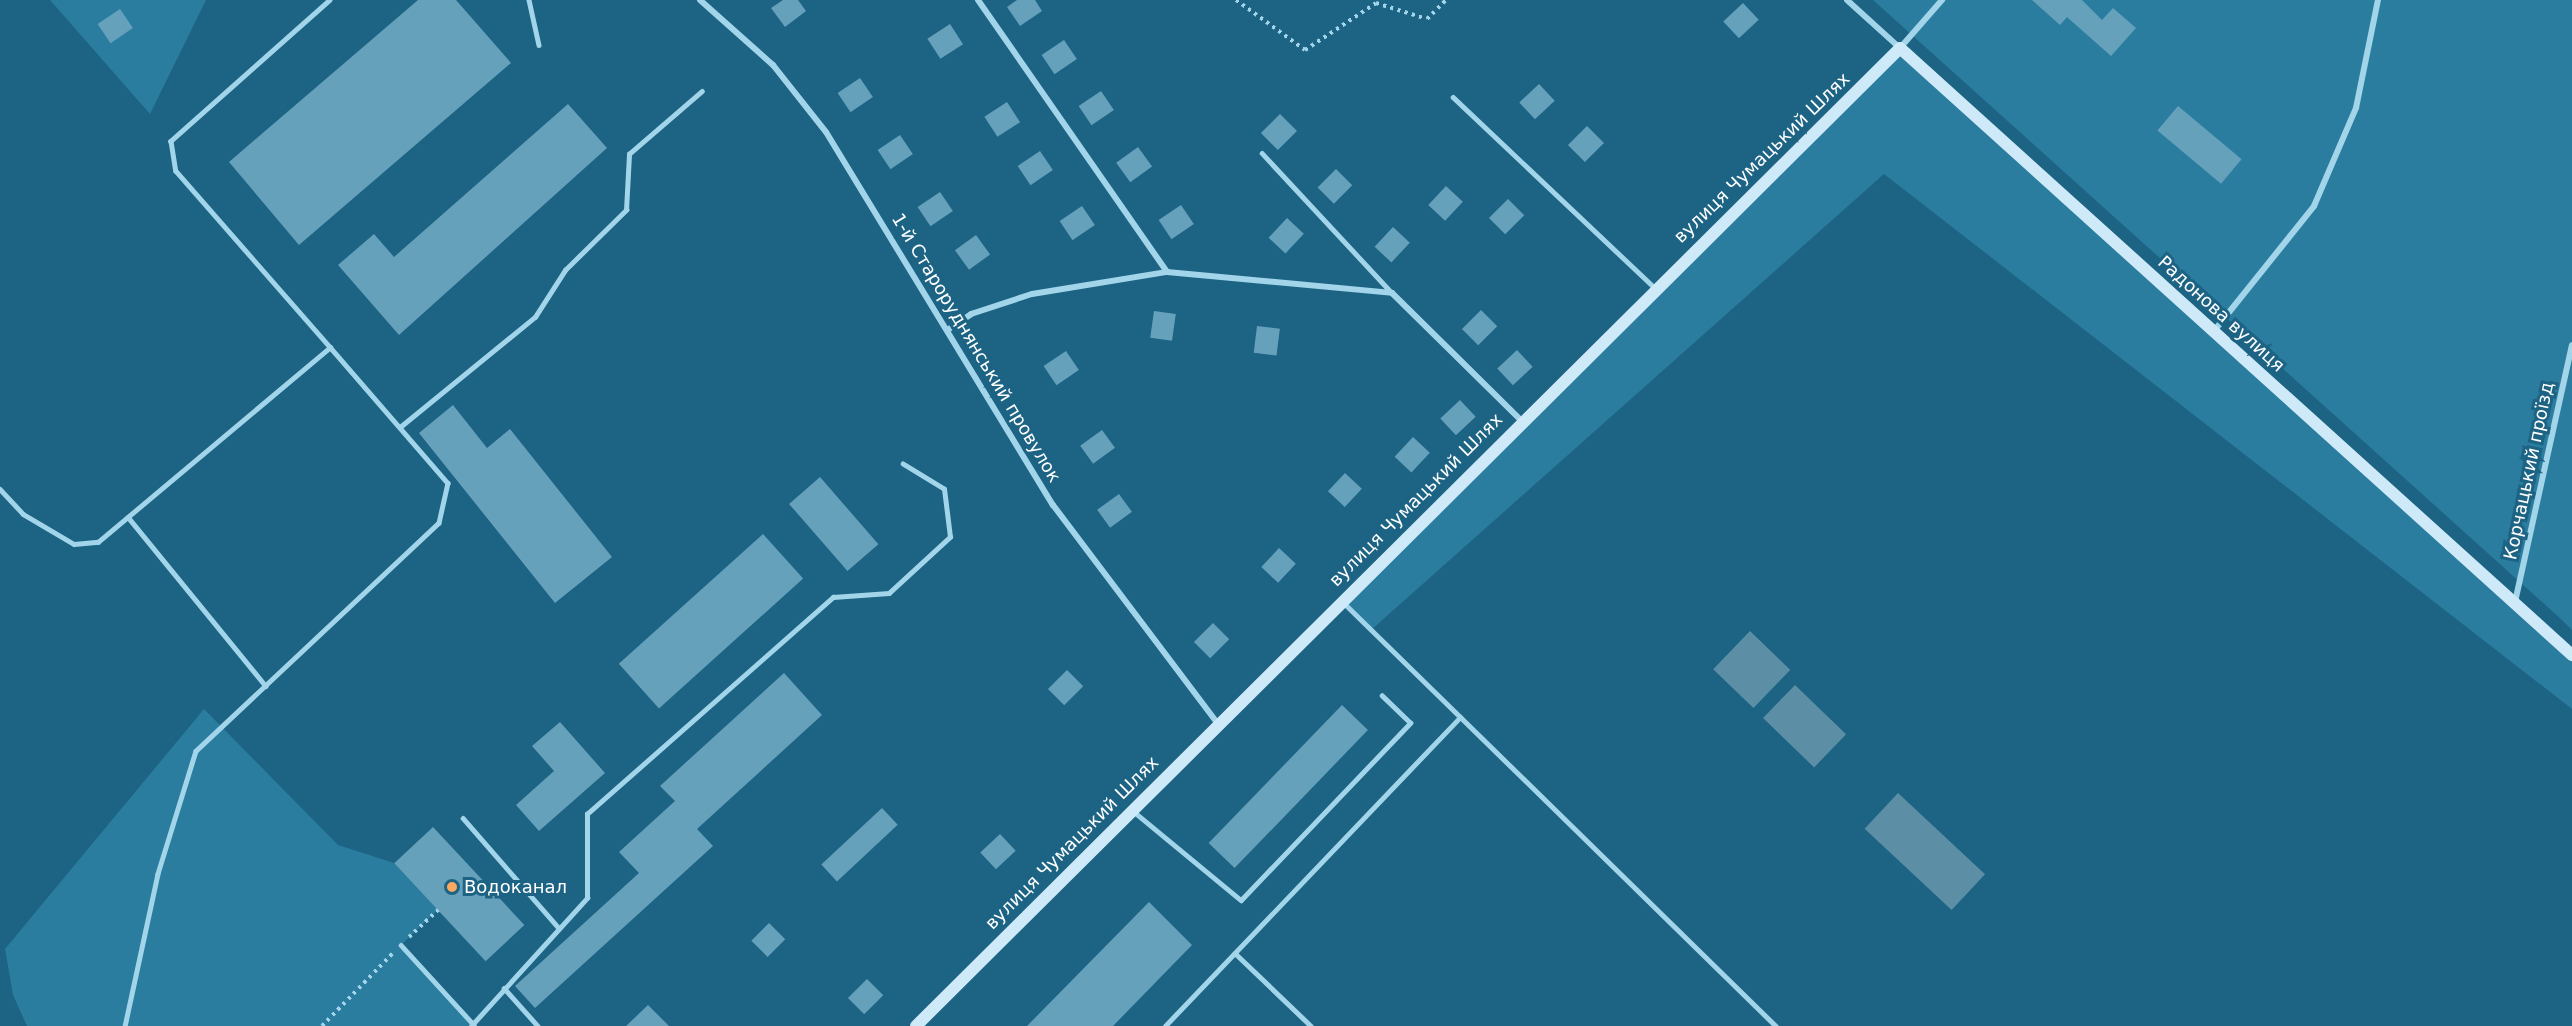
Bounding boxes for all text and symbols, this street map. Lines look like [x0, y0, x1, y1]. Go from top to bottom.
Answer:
street label: вулиця Чумацький Шлях [1670, 68, 1854, 248]
street label: 1-й Староруднянський провулок [887, 210, 1065, 486]
street label: Радонова вулиця [2153, 251, 2289, 377]
street label: Корчацький проїзд [2500, 380, 2558, 562]
street label: вулиця Чумацький Шлях [1325, 409, 1507, 591]
street label: вулиця Чумацький Шлях [981, 752, 1163, 934]
place label: Водоканал [464, 876, 567, 898]
marker: Водоканал [445, 880, 459, 894]

